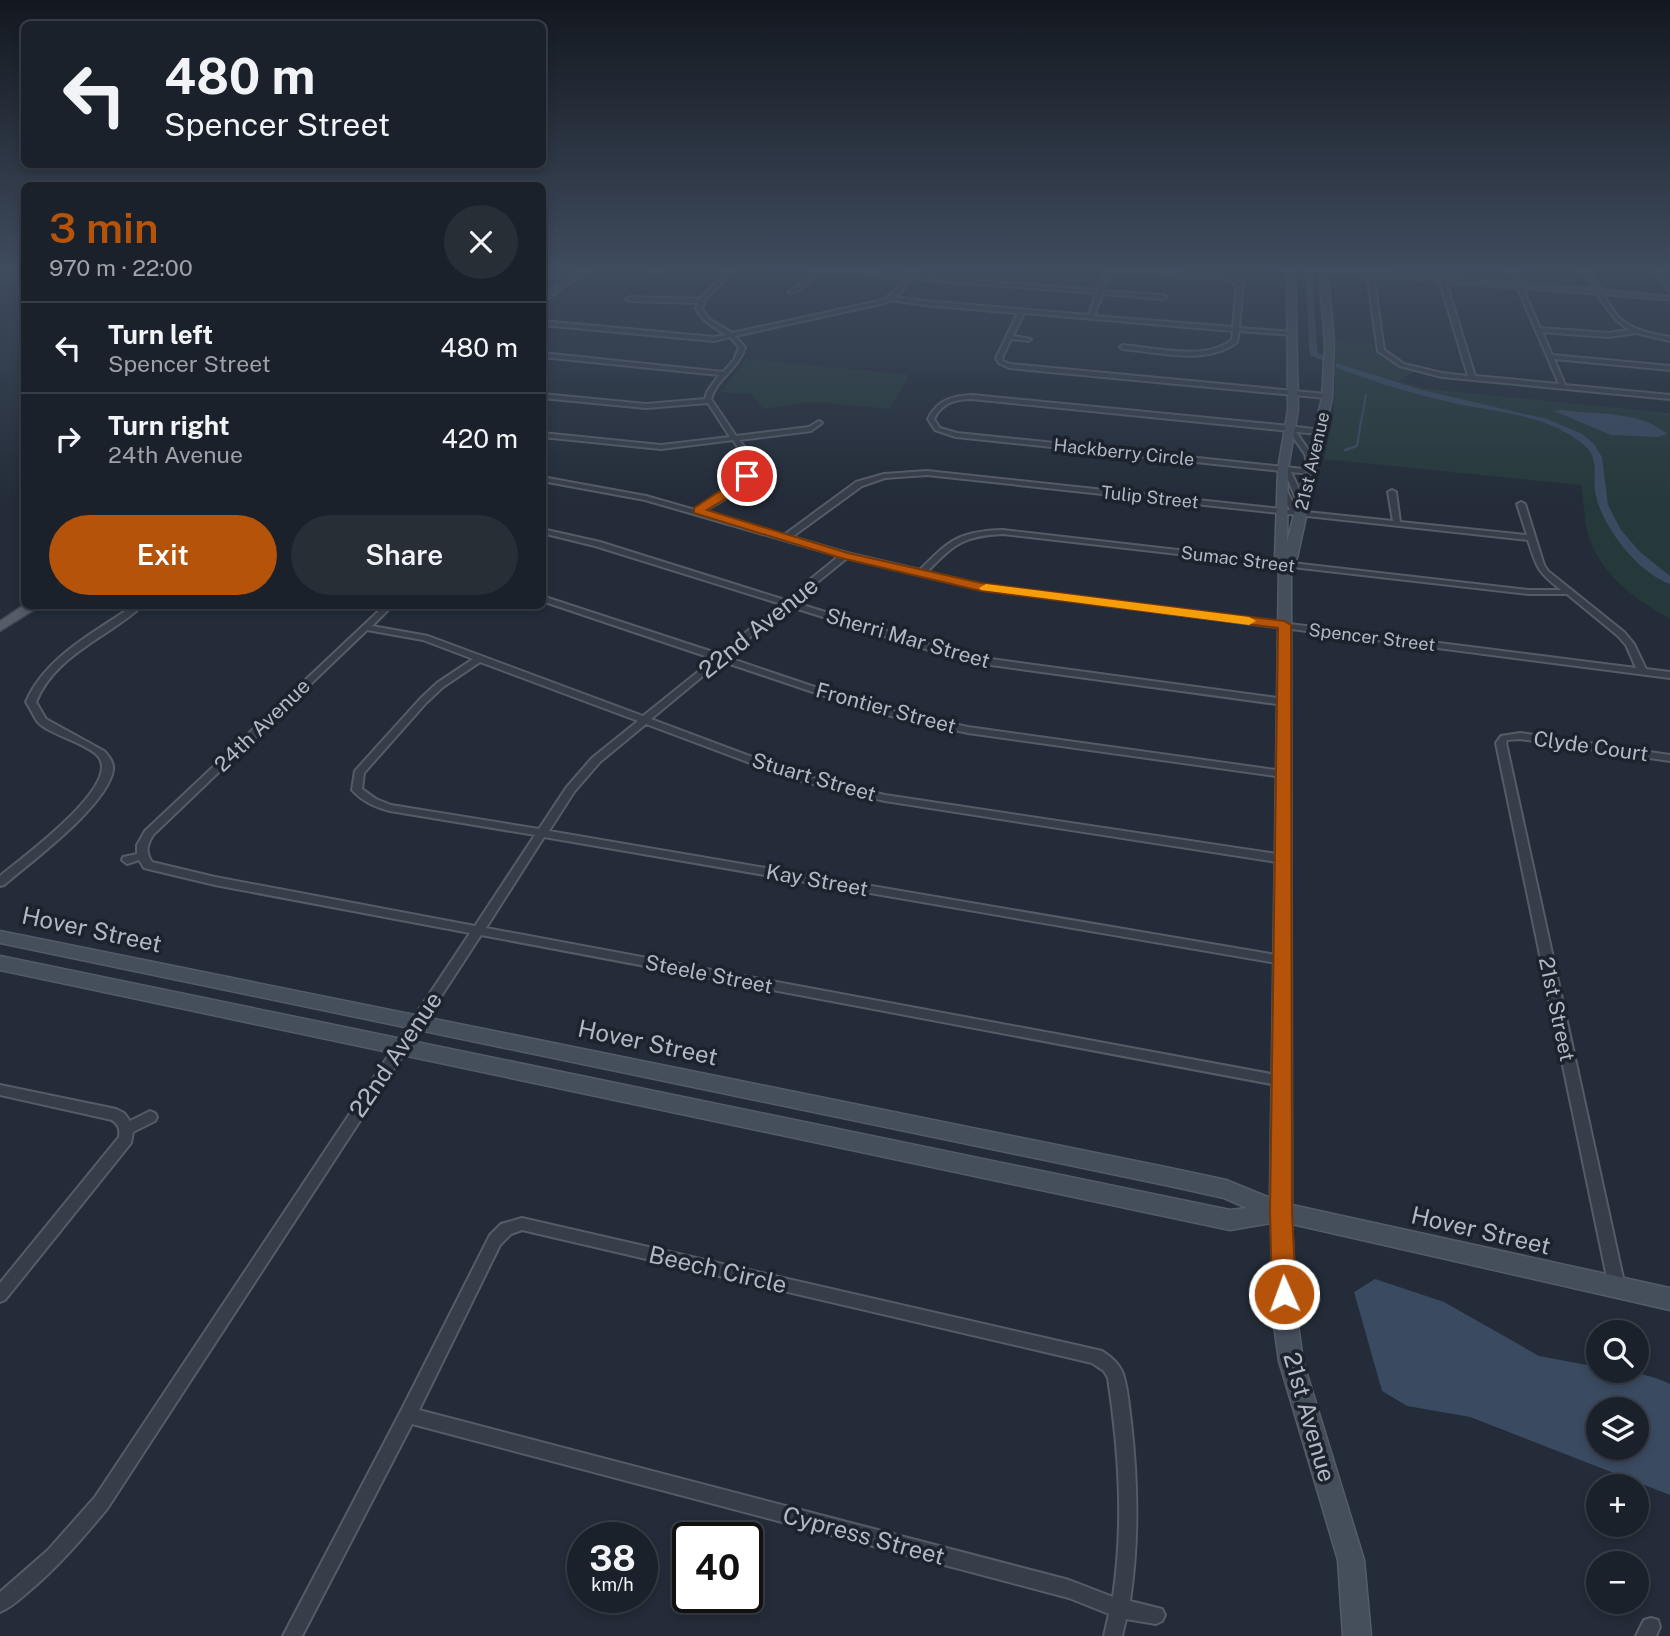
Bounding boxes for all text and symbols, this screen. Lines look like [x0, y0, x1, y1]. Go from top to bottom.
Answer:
text: 480 m [164, 47, 315, 105]
icon: left [49, 49, 140, 140]
text: Spencer Street [164, 106, 390, 143]
text: 3 min [49, 203, 159, 252]
button: close [444, 205, 518, 279]
text: 970 m · 22:00 [49, 254, 193, 281]
text: Turn left [108, 319, 213, 350]
icon: left [49, 329, 87, 367]
text: 480 m [440, 332, 518, 363]
text: Spencer Street [108, 350, 271, 377]
text: Turn right [108, 410, 230, 441]
street label: 21st Avenue [1291, 410, 1333, 512]
icon: right [49, 420, 87, 458]
text: 420 m [441, 423, 518, 454]
street label: Hackberry Circle [1053, 434, 1195, 470]
text: 24th Avenue [108, 441, 243, 468]
pin [717, 446, 777, 506]
icon: arrive [728, 457, 766, 495]
street label: Tulip Street [1100, 481, 1200, 513]
button: Exit [49, 515, 277, 595]
button: Share [291, 515, 518, 595]
street label: Sumac Street [1180, 542, 1296, 576]
street label: 22nd Avenue [693, 570, 823, 684]
street label: Sherri Mar Street [823, 603, 993, 673]
street label: Spencer Street [1308, 619, 1436, 655]
street label: 24th Avenue [209, 673, 315, 777]
street label: Frontier Street [813, 677, 959, 739]
street label: Clyde Court [1532, 726, 1650, 766]
street label: Stuart Street [749, 747, 879, 807]
street label: Kay Street [764, 859, 870, 901]
street label: Hover Street [19, 901, 165, 957]
street label: Steele Street [643, 949, 775, 999]
street label: 21st Street [1534, 955, 1580, 1063]
street label: 22nd Avenue [343, 986, 447, 1122]
street label: Hover Street [575, 1014, 721, 1070]
street label: Hover Street [1409, 1200, 1553, 1260]
street label: Beech Circle [646, 1240, 790, 1298]
position arrow [1247, 1257, 1321, 1331]
map controls [1586, 1320, 1649, 1614]
button: search [1586, 1320, 1649, 1383]
street label: 21st Avenue [1278, 1349, 1342, 1485]
button: layers [1586, 1397, 1649, 1460]
button: + [1586, 1474, 1649, 1537]
street label: Cypress Street [780, 1500, 948, 1570]
speed limit sign: 40 [672, 1522, 763, 1613]
text: 38 [589, 1538, 636, 1579]
button: − [1586, 1551, 1649, 1614]
text: km/h [591, 1574, 634, 1595]

